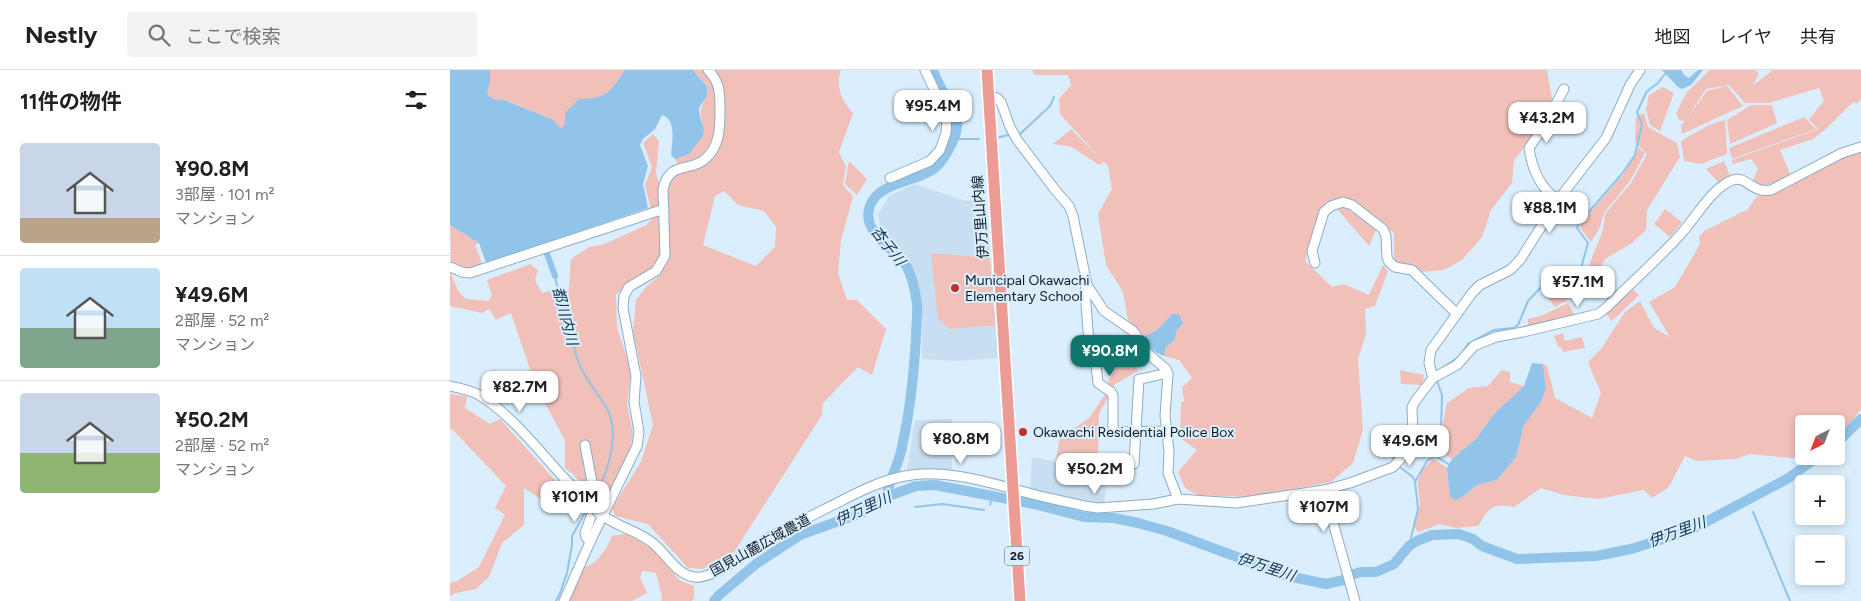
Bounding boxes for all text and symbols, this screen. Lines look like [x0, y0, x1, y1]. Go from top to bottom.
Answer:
search box [127, 12, 477, 57]
text: Nestly [25, 20, 97, 49]
icon: search [145, 21, 173, 49]
text: ここで検索 [185, 25, 280, 48]
text: 地図 [1655, 26, 1691, 48]
text: レイヤ [1719, 26, 1772, 48]
text: 共有 [1800, 26, 1836, 48]
icon: filters [402, 86, 430, 114]
text: 11件の物件 [20, 89, 122, 114]
pin: ¥95.4M [892, 90, 974, 132]
text: ¥95.4M [905, 96, 961, 115]
pin: ¥43.2M [1506, 102, 1588, 144]
text: ¥43.2M [1519, 108, 1575, 127]
text: ¥90.8M [175, 156, 249, 181]
icon: home [60, 163, 120, 223]
street label: 伊万里山内線 [969, 174, 992, 259]
text: 3部屋 · 101 m² [175, 185, 275, 204]
pin: ¥88.1M [1509, 191, 1591, 234]
text: ¥88.1M [1523, 198, 1577, 217]
text: マンション [175, 209, 255, 228]
water label: 杏子川 [867, 223, 910, 271]
pin: ¥57.1M [1537, 266, 1619, 308]
place label: Municipal Okawachi Elementary School [965, 272, 1090, 305]
text: ¥57.1M [1552, 272, 1604, 291]
text: ¥49.6M [175, 282, 248, 307]
marker: Municipal Okawachi Elementary School [949, 282, 961, 294]
water label: 都川内川 [549, 285, 582, 349]
icon: home [60, 288, 120, 348]
text: 2部屋 · 52 m² [175, 311, 269, 330]
pin: ¥90.8M [1069, 334, 1151, 377]
text: マンション [175, 335, 255, 354]
text: ¥90.8M [1082, 341, 1138, 360]
pin: ¥82.7M [479, 370, 561, 413]
text: ¥82.7M [492, 377, 548, 396]
text: ¥50.2M [175, 407, 249, 432]
icon: home [60, 413, 120, 473]
north arrow [1795, 415, 1845, 465]
map controls [1795, 415, 1845, 585]
pin: ¥80.8M [920, 422, 1002, 465]
place label: Okawachi Residential Police Box [1033, 424, 1234, 441]
pin: ¥49.6M [1369, 424, 1451, 467]
marker: Okawachi Residential Police Box [1017, 426, 1029, 438]
text: ¥80.8M [932, 429, 990, 448]
text: ¥49.6M [1382, 431, 1438, 450]
text: 2部屋 · 52 m² [175, 436, 269, 455]
pin: ¥50.2M [1054, 452, 1136, 495]
text: ¥50.2M [1067, 459, 1123, 478]
text: マンション [175, 460, 255, 479]
button: + [1795, 475, 1845, 525]
pin: ¥101M [540, 480, 610, 523]
text: ¥101M [551, 487, 599, 506]
water label: 伊万里川 [832, 487, 896, 530]
pin: ¥107M [1289, 490, 1359, 533]
text: ¥107M [1299, 497, 1349, 516]
street label: 国見山麓広域農道 [707, 511, 813, 580]
water label: 伊万里川 [1646, 513, 1710, 551]
button: − [1795, 535, 1845, 585]
road number: 26 [1004, 546, 1030, 566]
water label: 伊万里川 [1235, 549, 1299, 585]

